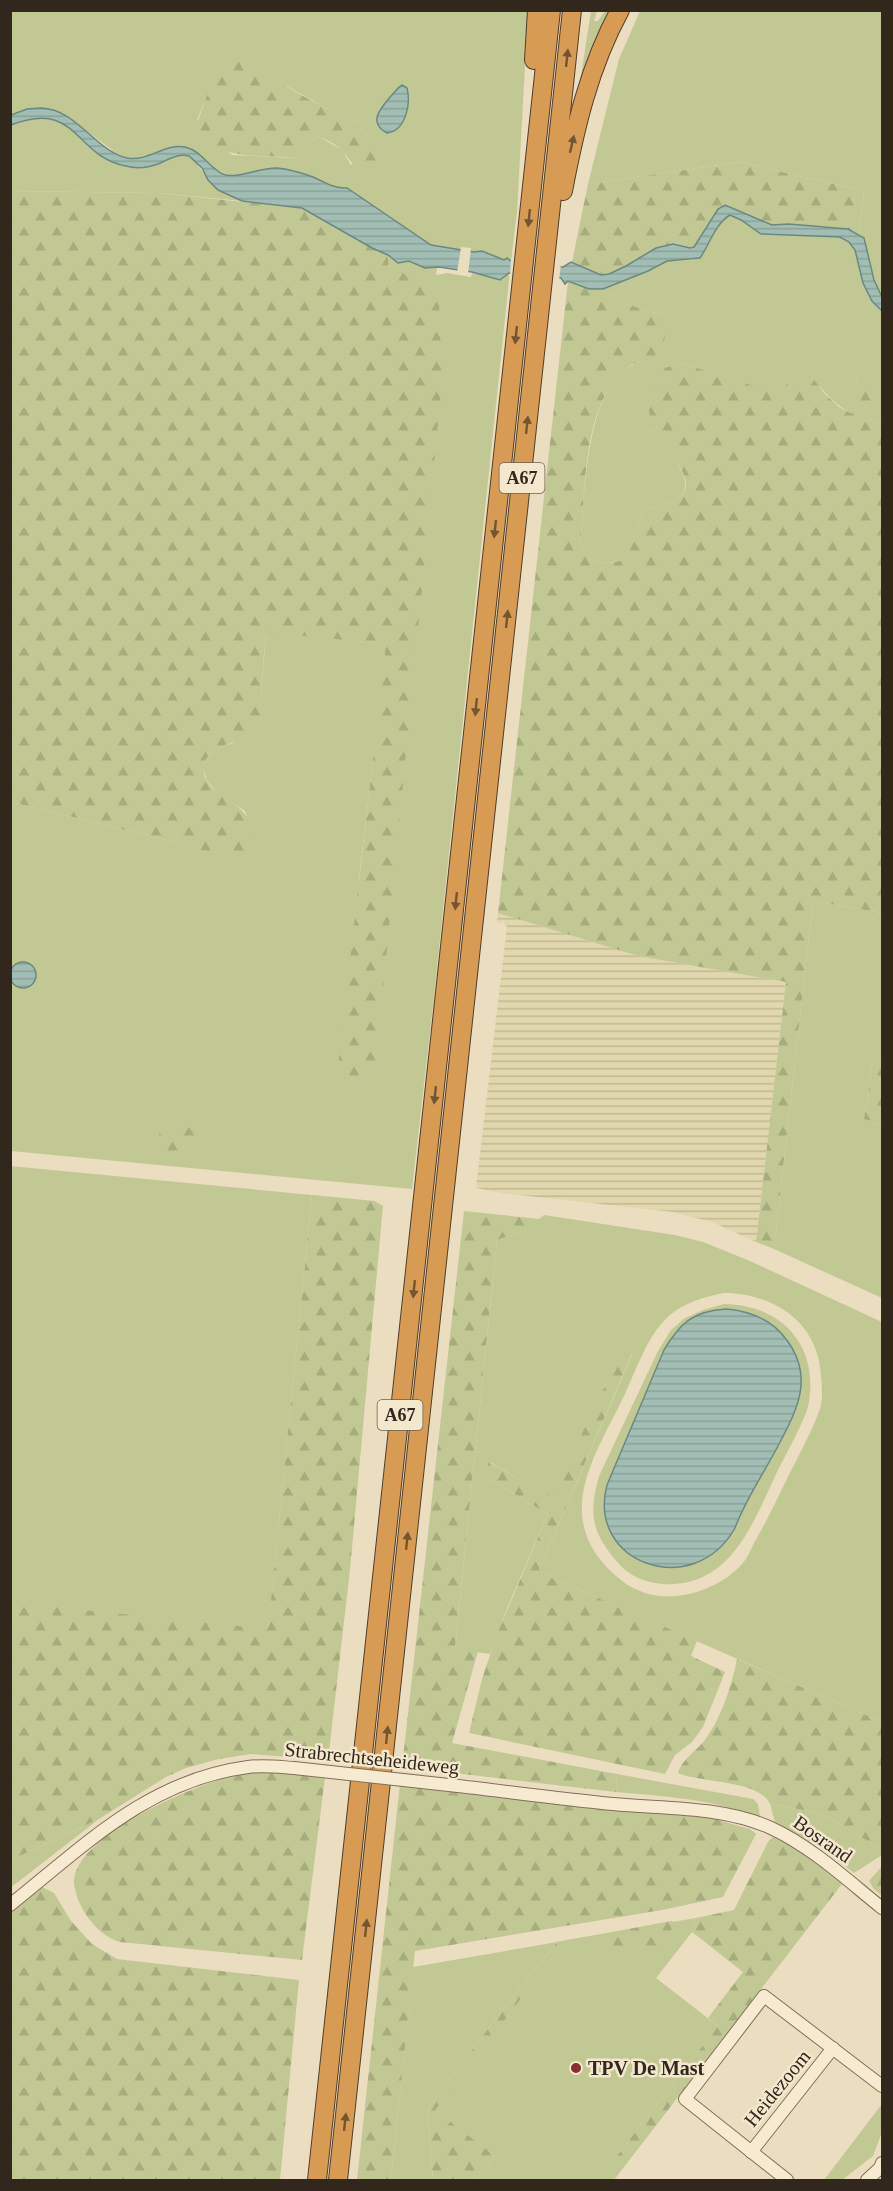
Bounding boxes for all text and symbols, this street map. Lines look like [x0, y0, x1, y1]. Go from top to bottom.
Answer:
one-way arrow [562, 49, 571, 68]
one-way arrow [568, 135, 578, 153]
one-way arrow [524, 208, 533, 227]
one-way arrow [511, 325, 521, 344]
one-way arrow [523, 416, 532, 435]
road number: A67 [500, 463, 544, 493]
one-way arrow [491, 519, 500, 538]
one-way arrow [502, 610, 511, 629]
one-way arrow [471, 698, 481, 717]
one-way arrow [451, 891, 461, 910]
one-way arrow [430, 1085, 440, 1104]
one-way arrow [409, 1279, 419, 1298]
road number: A67 [378, 1400, 422, 1430]
one-way arrow [403, 1531, 412, 1550]
one-way arrow [382, 1725, 391, 1744]
street label: Strabrechtseheideweg [283, 1738, 460, 1779]
street label: Bosrand [789, 1811, 857, 1867]
one-way arrow [361, 1919, 371, 1938]
street label: Heidezoom [739, 2045, 815, 2131]
place label: TPV De Mast [588, 2057, 705, 2079]
marker: TPV De Mast [569, 2061, 583, 2075]
one-way arrow [340, 2113, 350, 2132]

